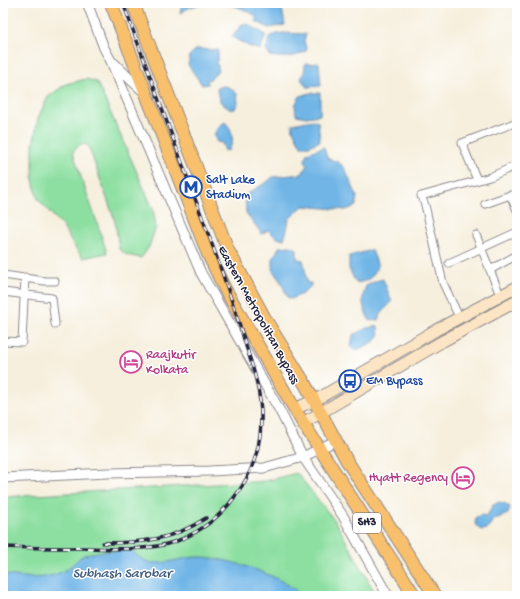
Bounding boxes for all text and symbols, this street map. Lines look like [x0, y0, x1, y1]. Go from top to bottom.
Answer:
place label: Salt Lake Stadium [206, 173, 255, 203]
metro station icon: Salt Lake Stadium [178, 174, 204, 200]
street label: Eastern Metropolitan Bypass [214, 243, 303, 388]
place label: Raajkutir Kolkata [146, 348, 197, 378]
hotel icon: Raajkutir Kolkata [118, 349, 144, 375]
bus stop icon: EM Bypass [337, 368, 363, 394]
place label: EM Bypass [366, 374, 424, 389]
hotel icon: Hyatt Regency [450, 465, 476, 491]
place label: Hyatt Regency [369, 471, 449, 486]
road number: SH3 [353, 513, 381, 533]
water label: Subhash Sarobar [73, 566, 174, 583]

